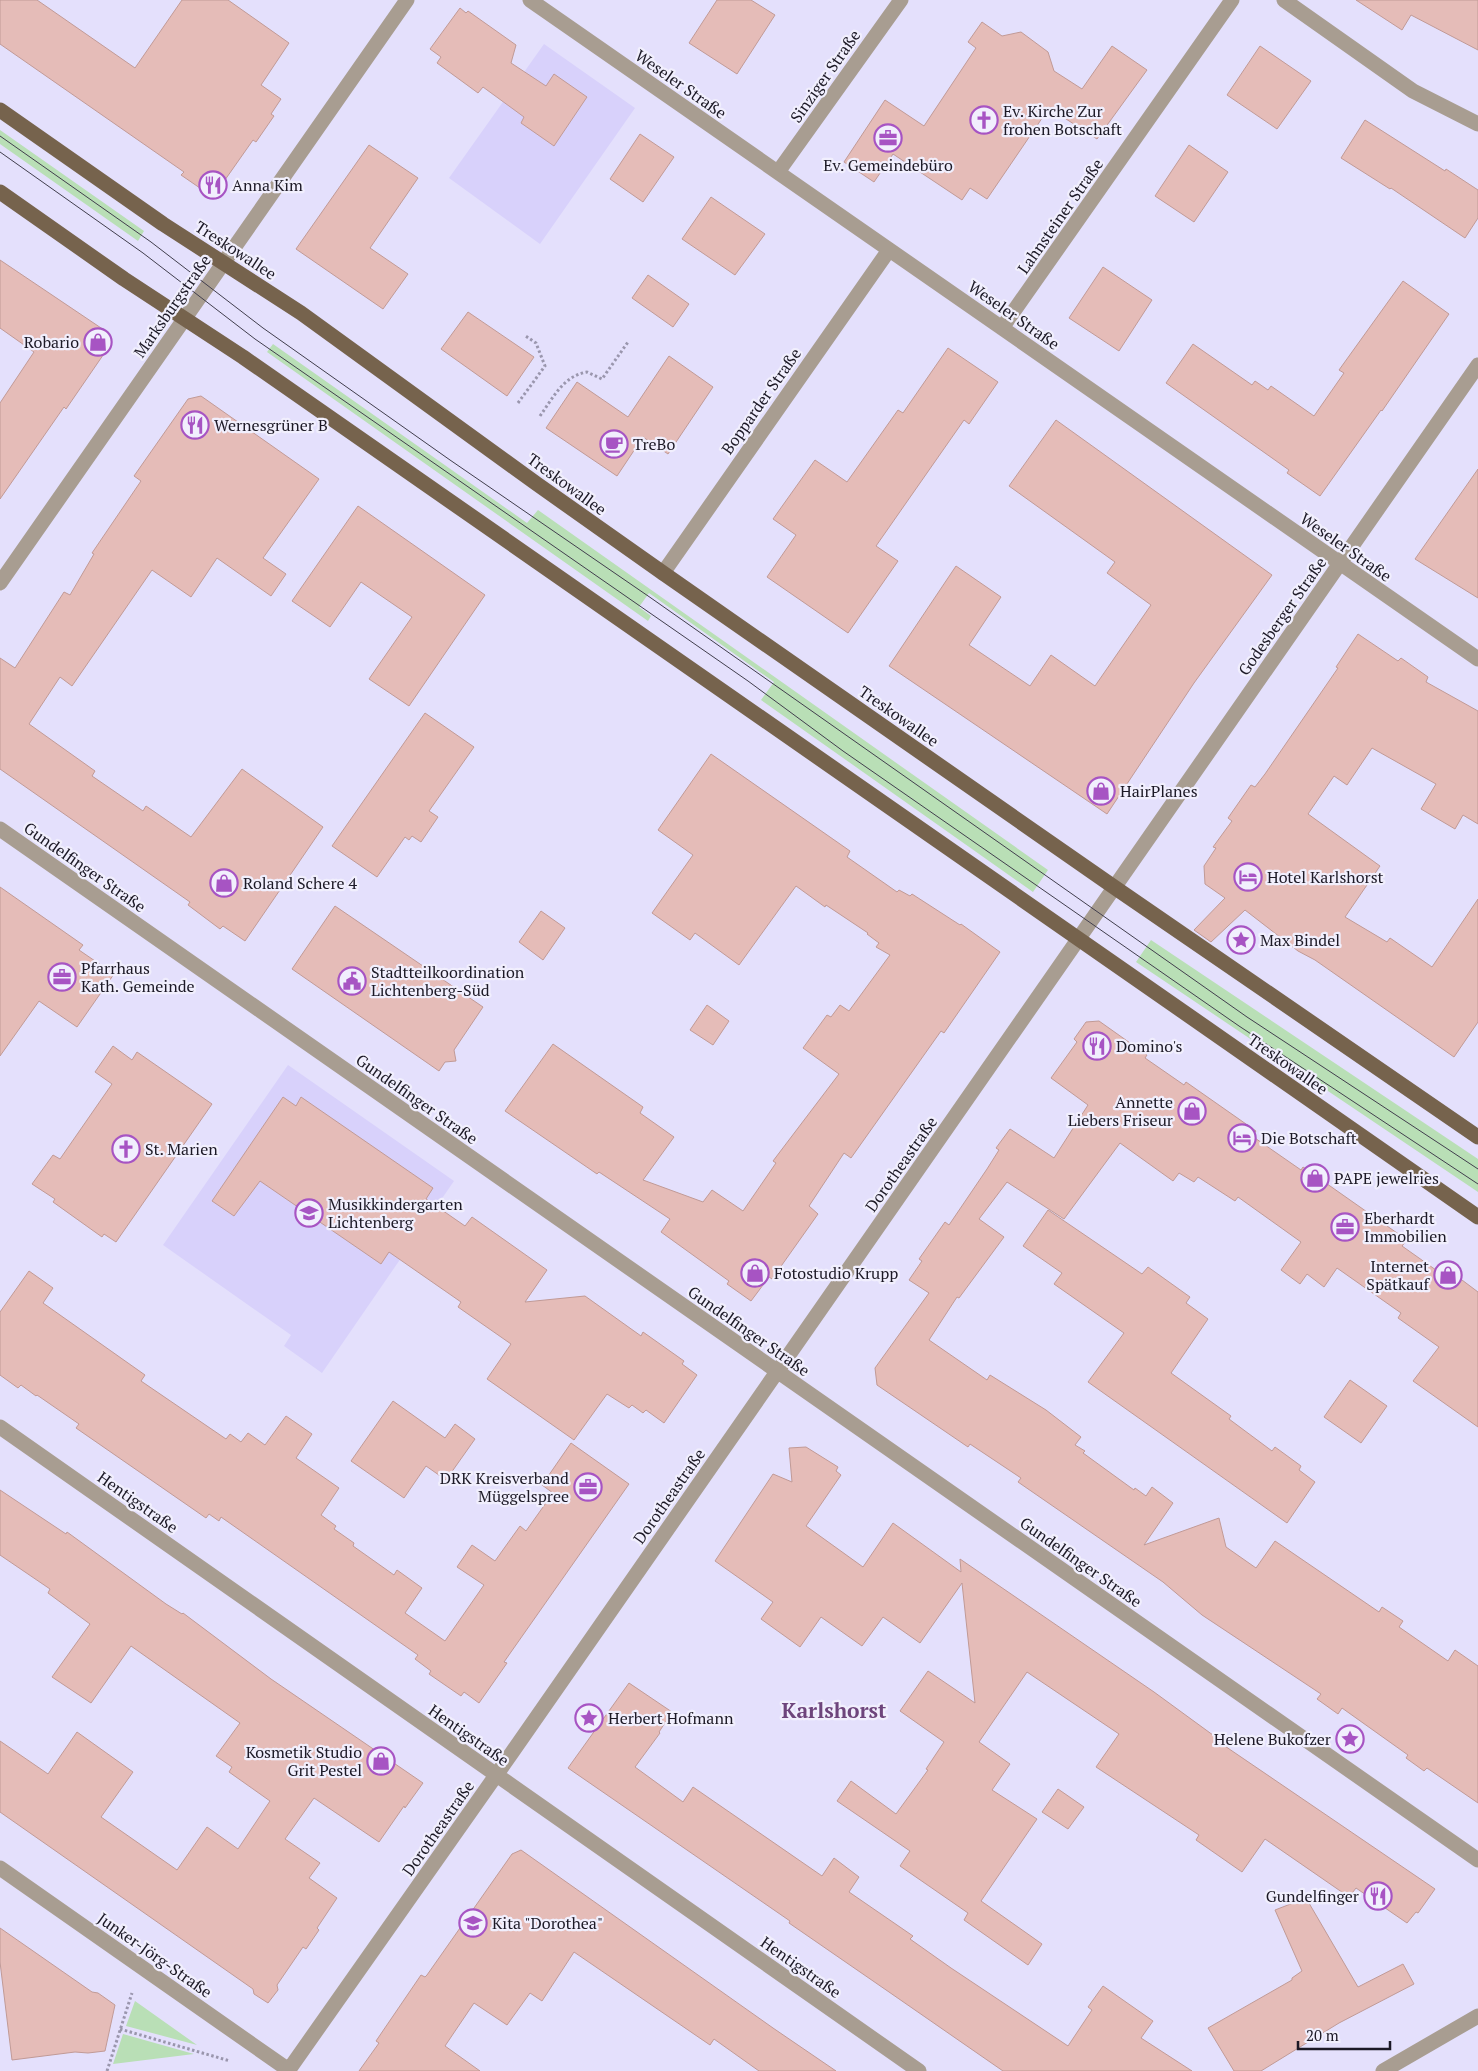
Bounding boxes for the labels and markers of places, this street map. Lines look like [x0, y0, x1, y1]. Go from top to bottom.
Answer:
place label: Ev. Kirche Zur frohen Botschaft [1003, 100, 1122, 140]
church icon: Ev. Kirche Zur frohen Botschaft [969, 105, 999, 135]
office icon: Ev. Gemeindebüro [873, 123, 903, 153]
place label: Ev. Gemeindebüro [823, 154, 953, 176]
restaurant icon: Anna Kim [198, 170, 228, 200]
place label: Anna Kim [232, 174, 303, 196]
shop icon: Robario [83, 327, 113, 357]
place label: Robario [24, 331, 79, 353]
restaurant icon: Wernesgrüner B [180, 410, 210, 440]
place label: Wernesgrüner B [214, 414, 328, 436]
cafe icon: TreBo [599, 429, 629, 459]
place label: TreBo [633, 433, 675, 455]
shop icon: HairPlanes [1086, 776, 1116, 806]
place label: HairPlanes [1120, 780, 1198, 802]
hotel icon: Hotel Karlshorst [1233, 862, 1263, 892]
place label: Hotel Karlshorst [1267, 866, 1384, 888]
shop icon: Roland Schere 4 [209, 868, 239, 898]
place label: Roland Schere 4 [243, 872, 357, 894]
place icon: Max Bindel [1226, 925, 1256, 955]
place label: Max Bindel [1260, 929, 1340, 951]
place label: Pfarrhaus Kath. Gemeinde [81, 957, 195, 997]
place label: Stadtteilkoordination Lichtenberg-Süd [371, 961, 525, 1001]
office icon: Pfarrhaus Kath. Gemeinde [47, 962, 77, 992]
public building icon: Stadtteilkoordination Lichtenberg-Süd [337, 966, 367, 996]
restaurant icon: Domino's [1082, 1031, 1112, 1061]
place label: Domino's [1116, 1035, 1183, 1057]
place label: Annette Liebers Friseur [1068, 1091, 1174, 1131]
shop icon: Annette Liebers Friseur [1177, 1096, 1207, 1126]
hotel icon: Die Botschaft [1227, 1123, 1257, 1153]
place label: Die Botschaft [1261, 1127, 1357, 1149]
church icon: St. Marien [111, 1134, 141, 1164]
place label: St. Marien [145, 1138, 218, 1160]
shop icon: PAPE jewelries [1300, 1163, 1330, 1193]
place label: PAPE jewelries [1334, 1167, 1439, 1189]
place label: Musikkindergarten Lichtenberg [328, 1193, 463, 1233]
school or university icon: Musikkindergarten Lichtenberg [294, 1198, 324, 1228]
place label: Eberhardt Immobilien [1364, 1207, 1447, 1247]
office icon: Eberhardt Immobilien [1330, 1212, 1360, 1242]
place label: Internet Spätkauf [1366, 1255, 1431, 1295]
shop icon: Fotostudio Krupp [740, 1258, 770, 1288]
shop icon: Internet Spätkauf [1433, 1260, 1463, 1290]
place label: Fotostudio Krupp [774, 1262, 898, 1284]
place label: DRK Kreisverband Müggelspree [440, 1467, 569, 1507]
office icon: DRK Kreisverband Müggelspree [573, 1472, 603, 1502]
place icon: Herbert Hofmann [574, 1703, 604, 1733]
place label: Herbert Hofmann [608, 1707, 734, 1729]
place icon: Helene Bukofzer [1335, 1724, 1365, 1754]
place label: Helene Bukofzer [1214, 1728, 1332, 1750]
place label: Kosmetik Studio Grit Pestel [246, 1741, 362, 1781]
shop icon: Kosmetik Studio Grit Pestel [366, 1746, 396, 1776]
restaurant icon: Gundelfinger [1363, 1881, 1393, 1911]
place label: Gundelfinger [1266, 1885, 1360, 1907]
school or university icon: Kita "Dorothea" [458, 1908, 488, 1938]
place label: Kita "Dorothea" [492, 1912, 603, 1934]

